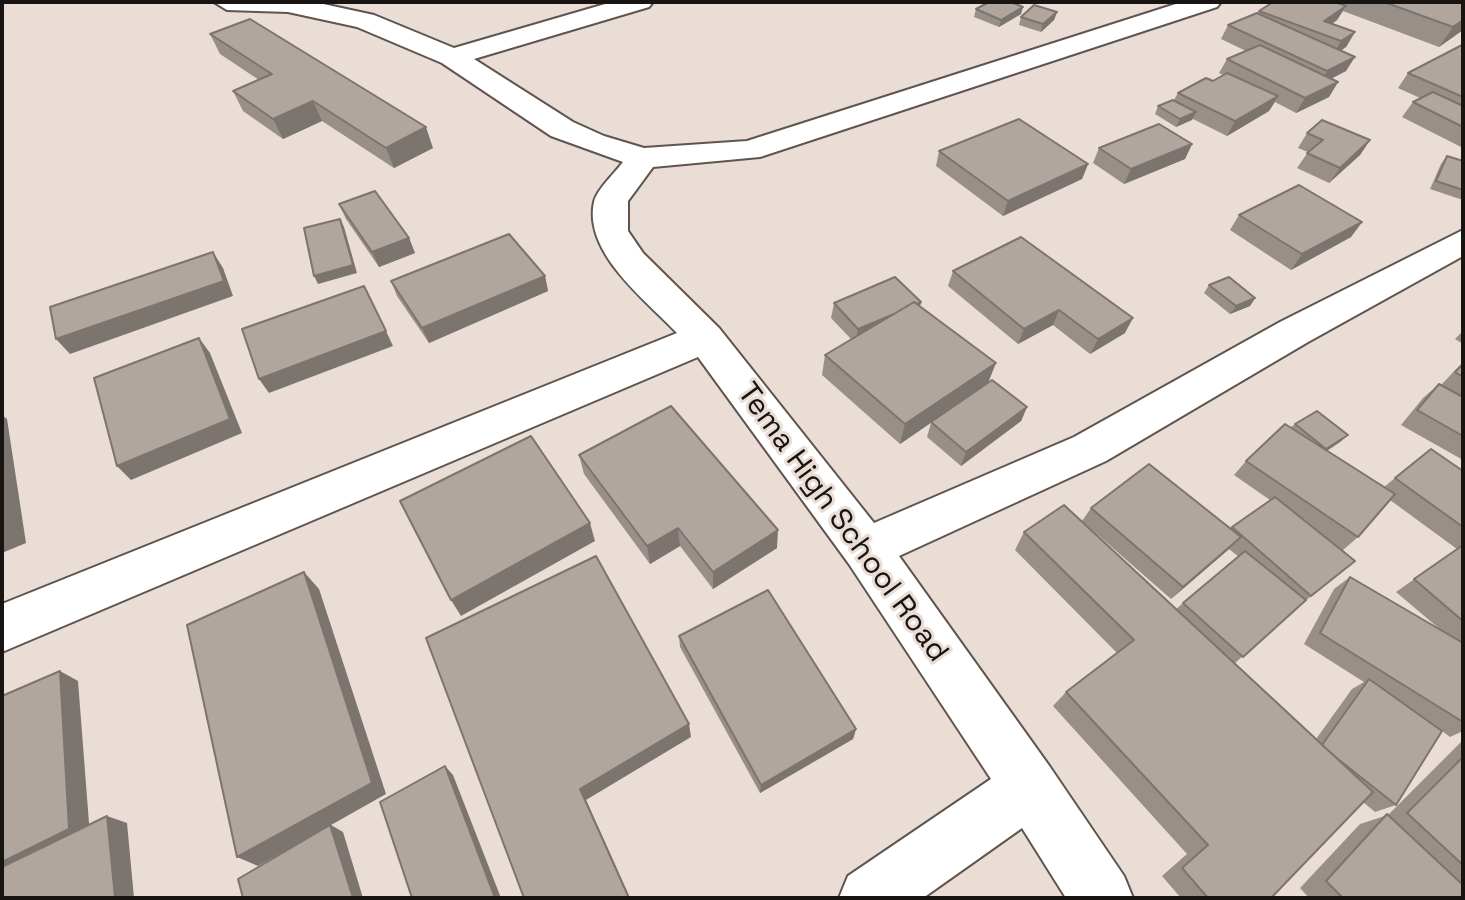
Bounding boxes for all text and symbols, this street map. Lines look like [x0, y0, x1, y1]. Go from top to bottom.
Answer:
street label: Tema High School Road [729, 376, 955, 670]

